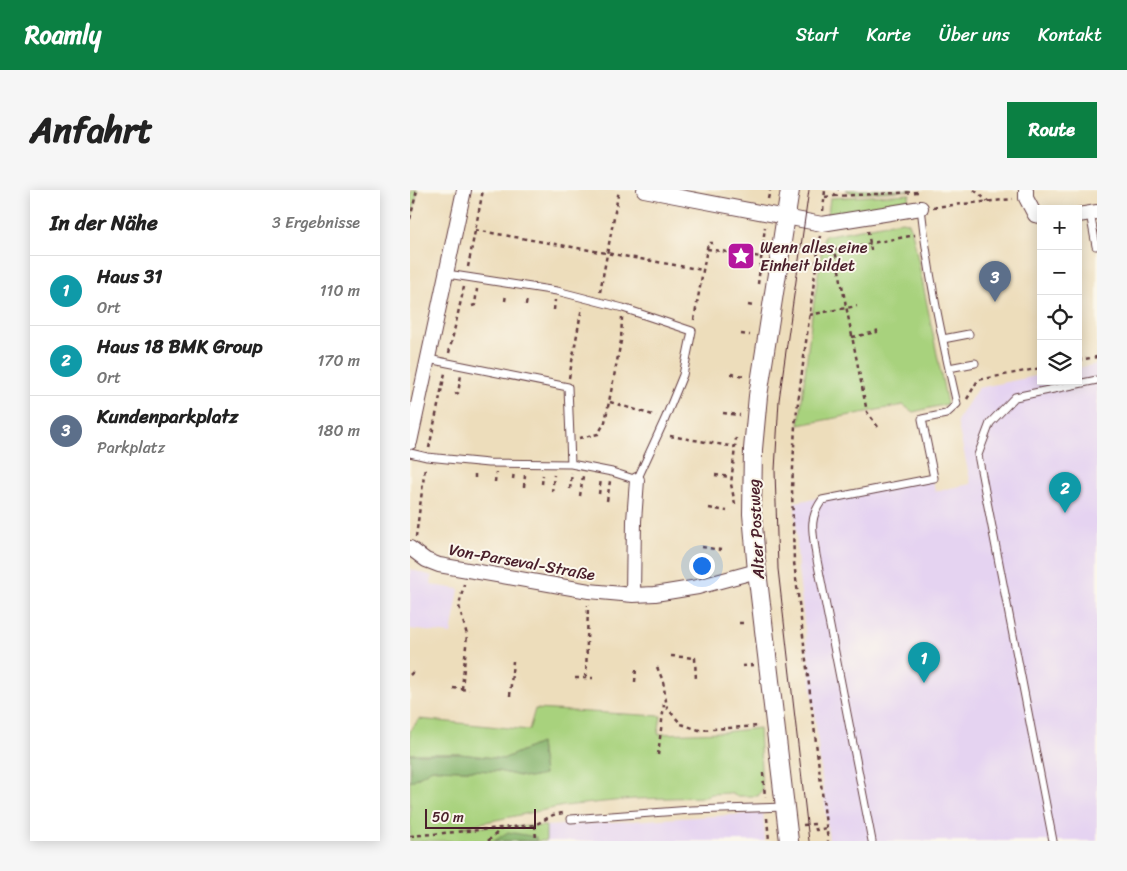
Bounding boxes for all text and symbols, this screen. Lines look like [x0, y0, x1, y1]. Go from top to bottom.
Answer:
text: Roamly [25, 14, 101, 56]
text: Start [796, 19, 839, 51]
text: Karte [867, 19, 911, 51]
text: Über uns [939, 19, 1010, 51]
text: Kontakt [1038, 19, 1102, 51]
text: Anfahrt [30, 99, 153, 161]
button: Route [1007, 102, 1097, 158]
text: In der Nähe [50, 204, 158, 242]
map controls [1037, 205, 1082, 385]
button: + [1037, 205, 1082, 250]
text: 3 Ergebnisse [272, 208, 360, 237]
place label: Wenn alles eine Einheit bildet [760, 233, 868, 280]
place icon: Wenn alles eine Einheit bildet [726, 241, 756, 271]
button: − [1037, 250, 1082, 295]
text: Haus 31 [97, 260, 162, 293]
pin: 3 [979, 261, 1011, 302]
text: 1 [63, 276, 69, 305]
text: 110 m [320, 276, 360, 305]
text: Ort [97, 293, 121, 322]
button: locate [1037, 295, 1082, 340]
text: Haus 18 BMK Group [97, 330, 263, 363]
button: layers [1037, 340, 1082, 385]
text: 2 [61, 346, 71, 375]
text: 170 m [317, 346, 360, 375]
text: Ort [97, 363, 121, 392]
text: Kundenparkplatz [97, 400, 238, 433]
text: 3 [62, 416, 70, 445]
text: 180 m [317, 416, 360, 445]
text: Parkplatz [97, 433, 165, 462]
pin: 2 [1049, 472, 1081, 513]
street label: Alter Postweg [739, 478, 773, 581]
street label: Von-Parseval-Straße [447, 535, 598, 589]
your location [689, 553, 715, 579]
pin: 1 [908, 642, 940, 683]
text: 50 m [432, 805, 464, 830]
scale bar [425, 806, 536, 829]

